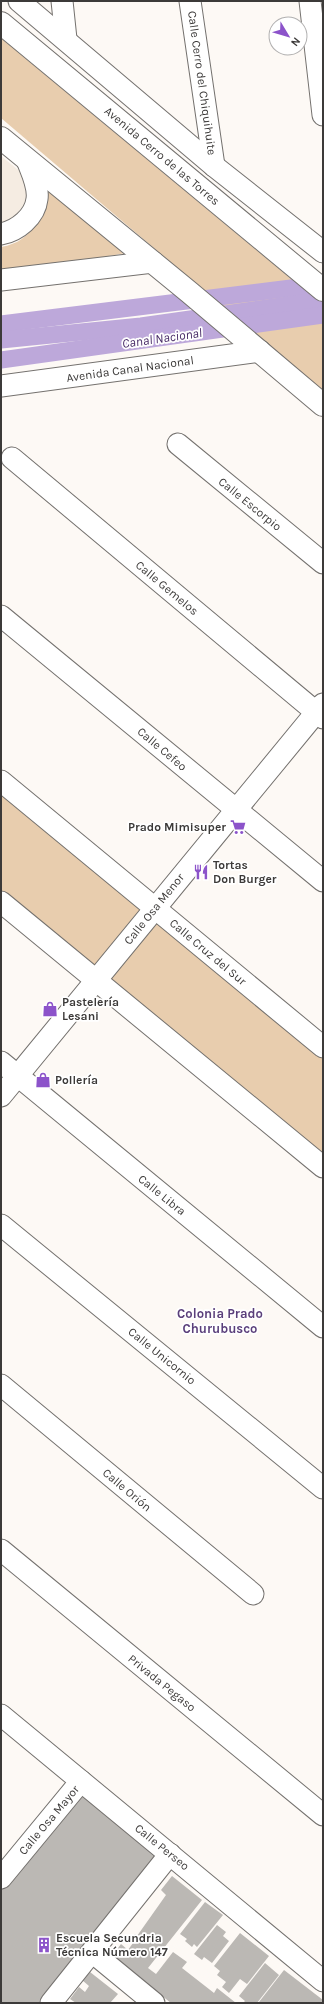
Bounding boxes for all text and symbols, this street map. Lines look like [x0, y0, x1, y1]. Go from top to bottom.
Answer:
street label: Calle Cerro del Chiquihuite [185, 10, 219, 156]
north arrow [268, 16, 308, 56]
text: N [288, 35, 303, 49]
street label: Avenida Cerro de las Torres [102, 104, 222, 208]
water label: Canal Nacional [121, 325, 203, 351]
street label: Avenida Canal Nacional [65, 353, 195, 385]
street label: Calle Escorpio [216, 474, 284, 534]
street label: Calle Gemelos [133, 558, 201, 618]
street label: Calle Cefeo [135, 724, 189, 774]
supermarket icon: Prado Mimisuper [229, 818, 247, 836]
place label: Prado Mimisuper [128, 820, 226, 834]
place label: Tortas Don Burger [213, 858, 277, 886]
restaurant icon: Tortas Don Burger [192, 863, 210, 881]
street label: Calle Osa Menor [121, 870, 187, 947]
street label: Calle Cruz del Sur [167, 916, 250, 988]
place label: Pastelería Lesani [62, 995, 119, 1023]
shop icon: Pastelería Lesani [41, 1000, 59, 1018]
shop icon: Pollería [34, 1071, 52, 1089]
place label: Pollería [55, 1073, 98, 1087]
street label: Calle Libra [135, 1172, 189, 1218]
district label: Colonia Prado Churubusco [177, 1306, 263, 1336]
street label: Calle Unicornio [125, 1324, 199, 1388]
street label: Calle Orión [100, 1466, 154, 1514]
street label: Privada Pegaso [125, 1652, 199, 1714]
street label: Calle Osa Mayor [16, 1782, 83, 1858]
street label: Calle Perseo [132, 1821, 192, 1873]
place label: Escuela Secundria Técnica Número 147 [56, 1931, 168, 1959]
building icon: Escuela Secundria Técnica Número 147 [35, 1936, 53, 1954]

